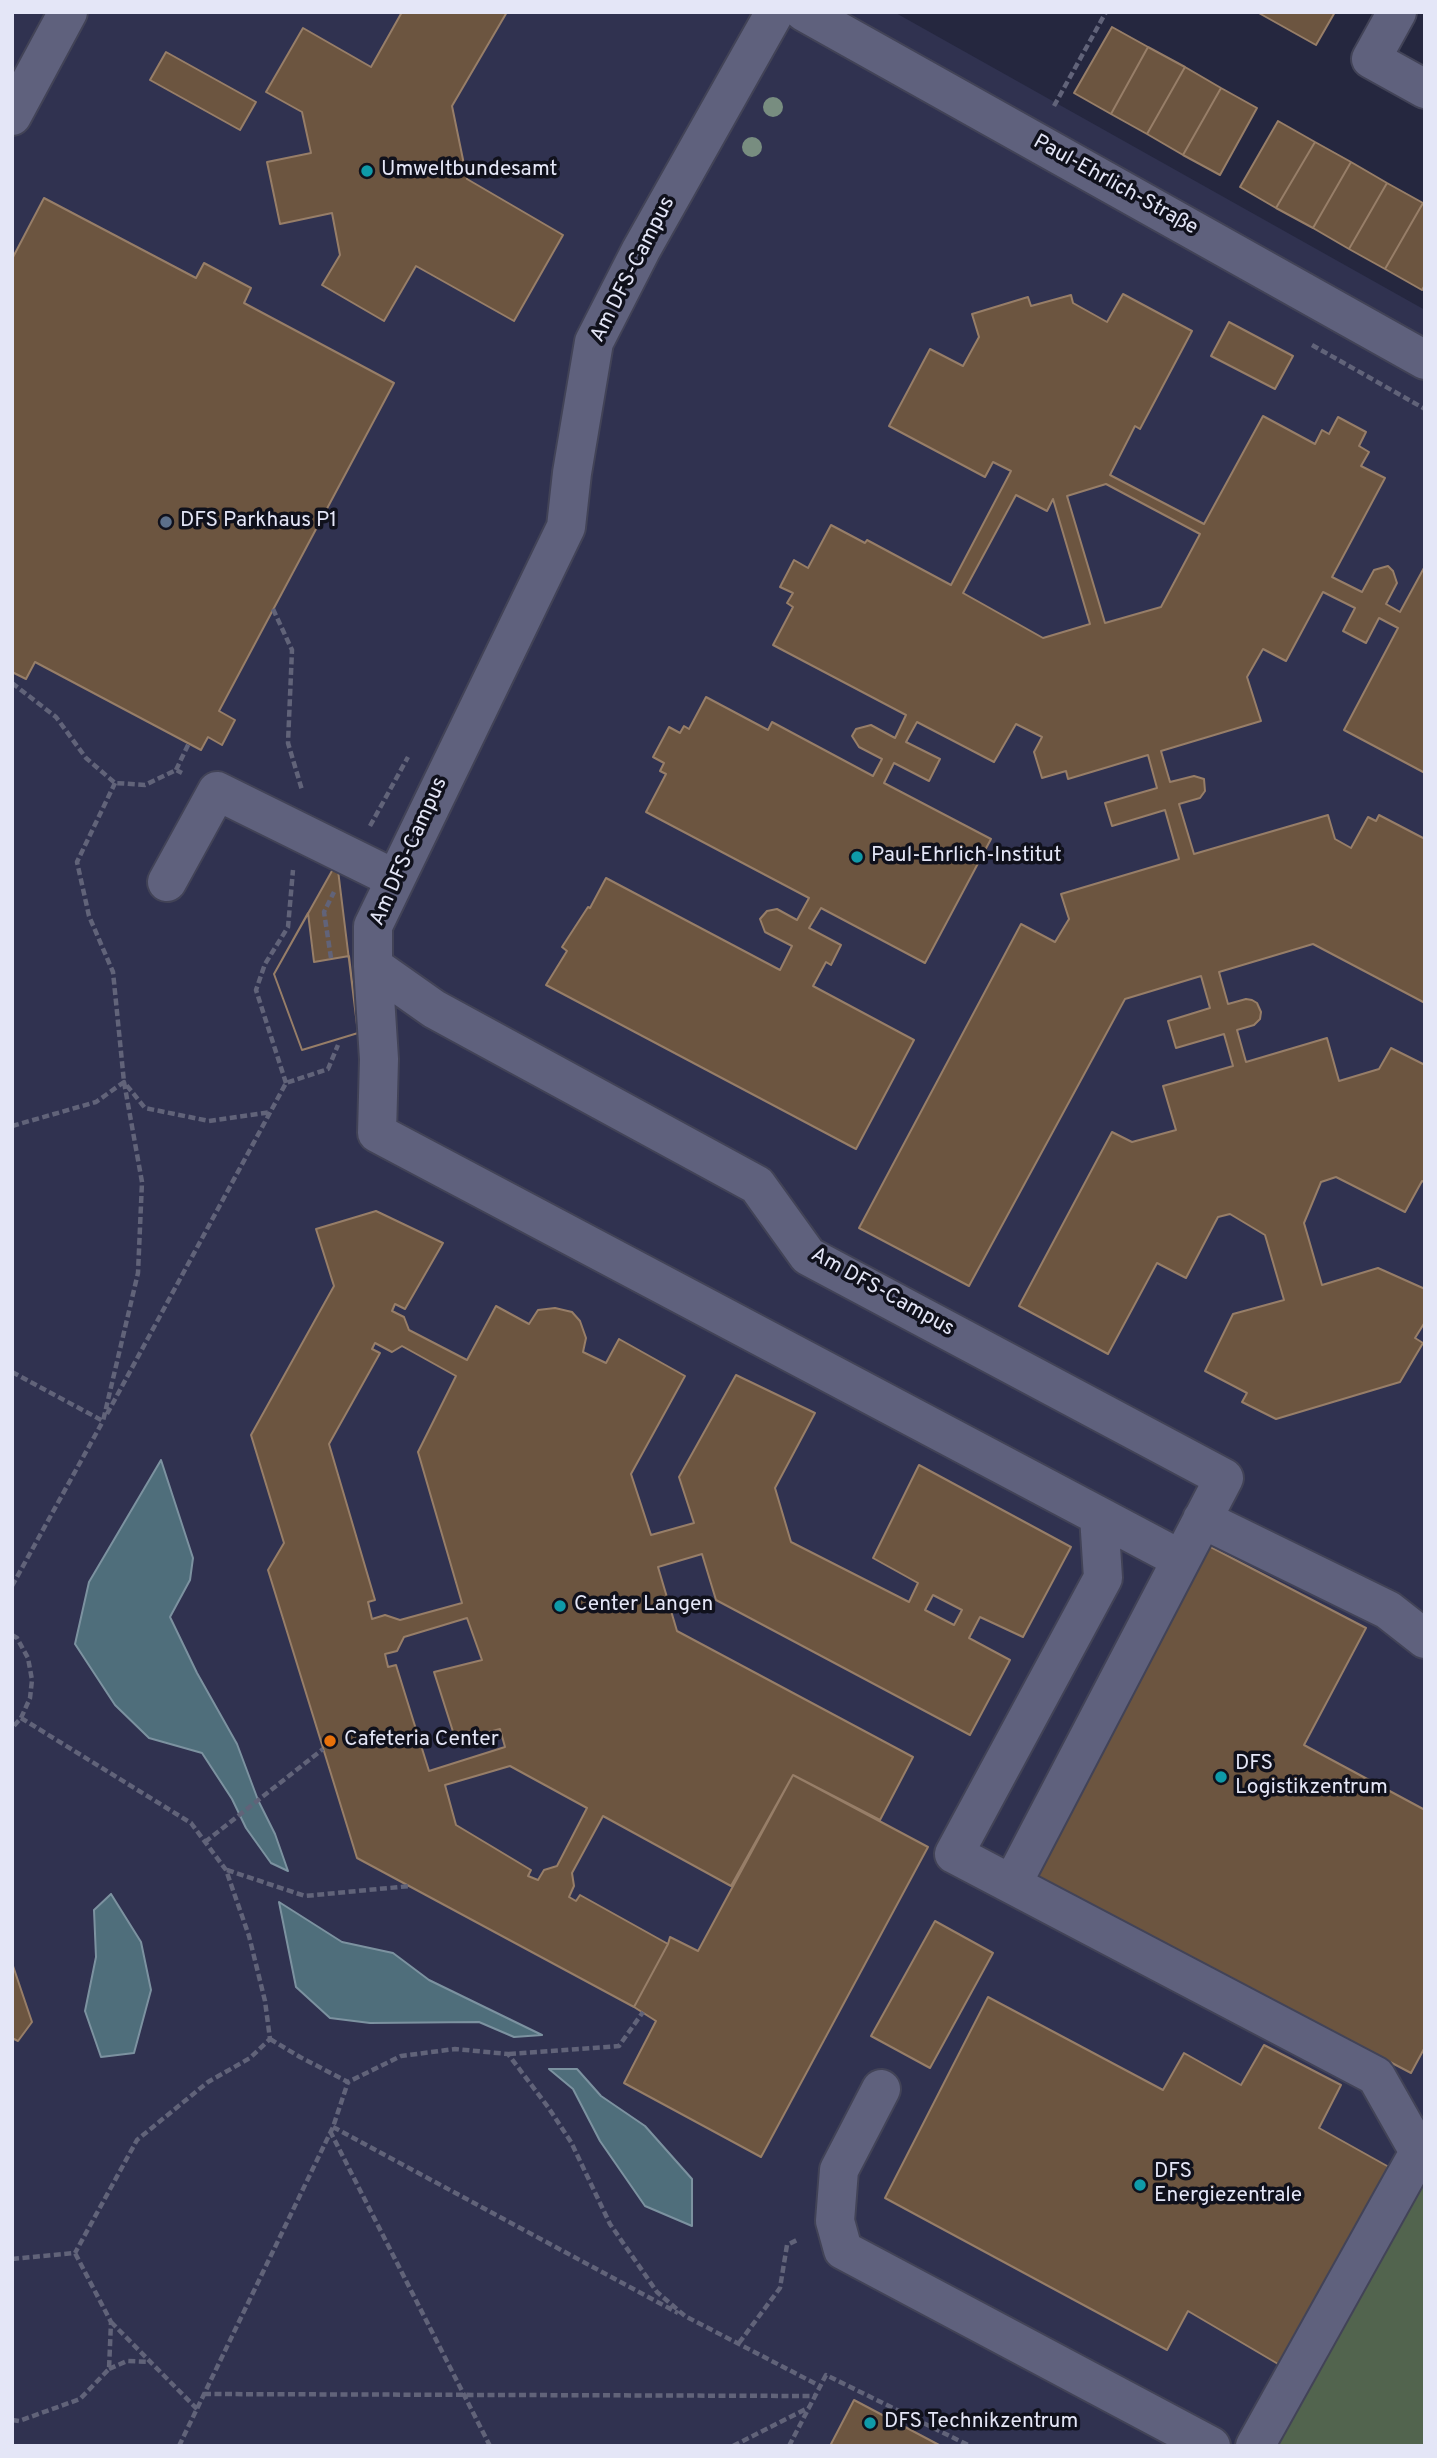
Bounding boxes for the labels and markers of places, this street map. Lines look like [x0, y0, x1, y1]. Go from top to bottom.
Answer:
place label: Umweltbundesamt [381, 158, 557, 184]
marker: Umweltbundesamt [359, 163, 375, 179]
place label: DFS Parkhaus P1 [180, 509, 337, 535]
marker: DFS Parkhaus P1 [158, 514, 174, 530]
place label: Paul-Ehrlich-Institut [871, 844, 1062, 870]
marker: Paul-Ehrlich-Institut [849, 849, 865, 865]
place label: Center Langen [574, 1593, 713, 1619]
marker: Center Langen [552, 1598, 568, 1614]
place label: Cafeteria Center [344, 1728, 499, 1754]
marker: Cafeteria Center [322, 1733, 338, 1749]
place label: DFS Logistikzentrum [1235, 1752, 1388, 1802]
marker: DFS Logistikzentrum [1213, 1769, 1229, 1785]
place label: DFS Energiezentrale [1154, 2160, 1302, 2210]
marker: DFS Energiezentrale [1132, 2177, 1148, 2193]
place label: DFS Technikzentrum [884, 2410, 1078, 2436]
marker: DFS Technikzentrum [862, 2415, 878, 2431]

